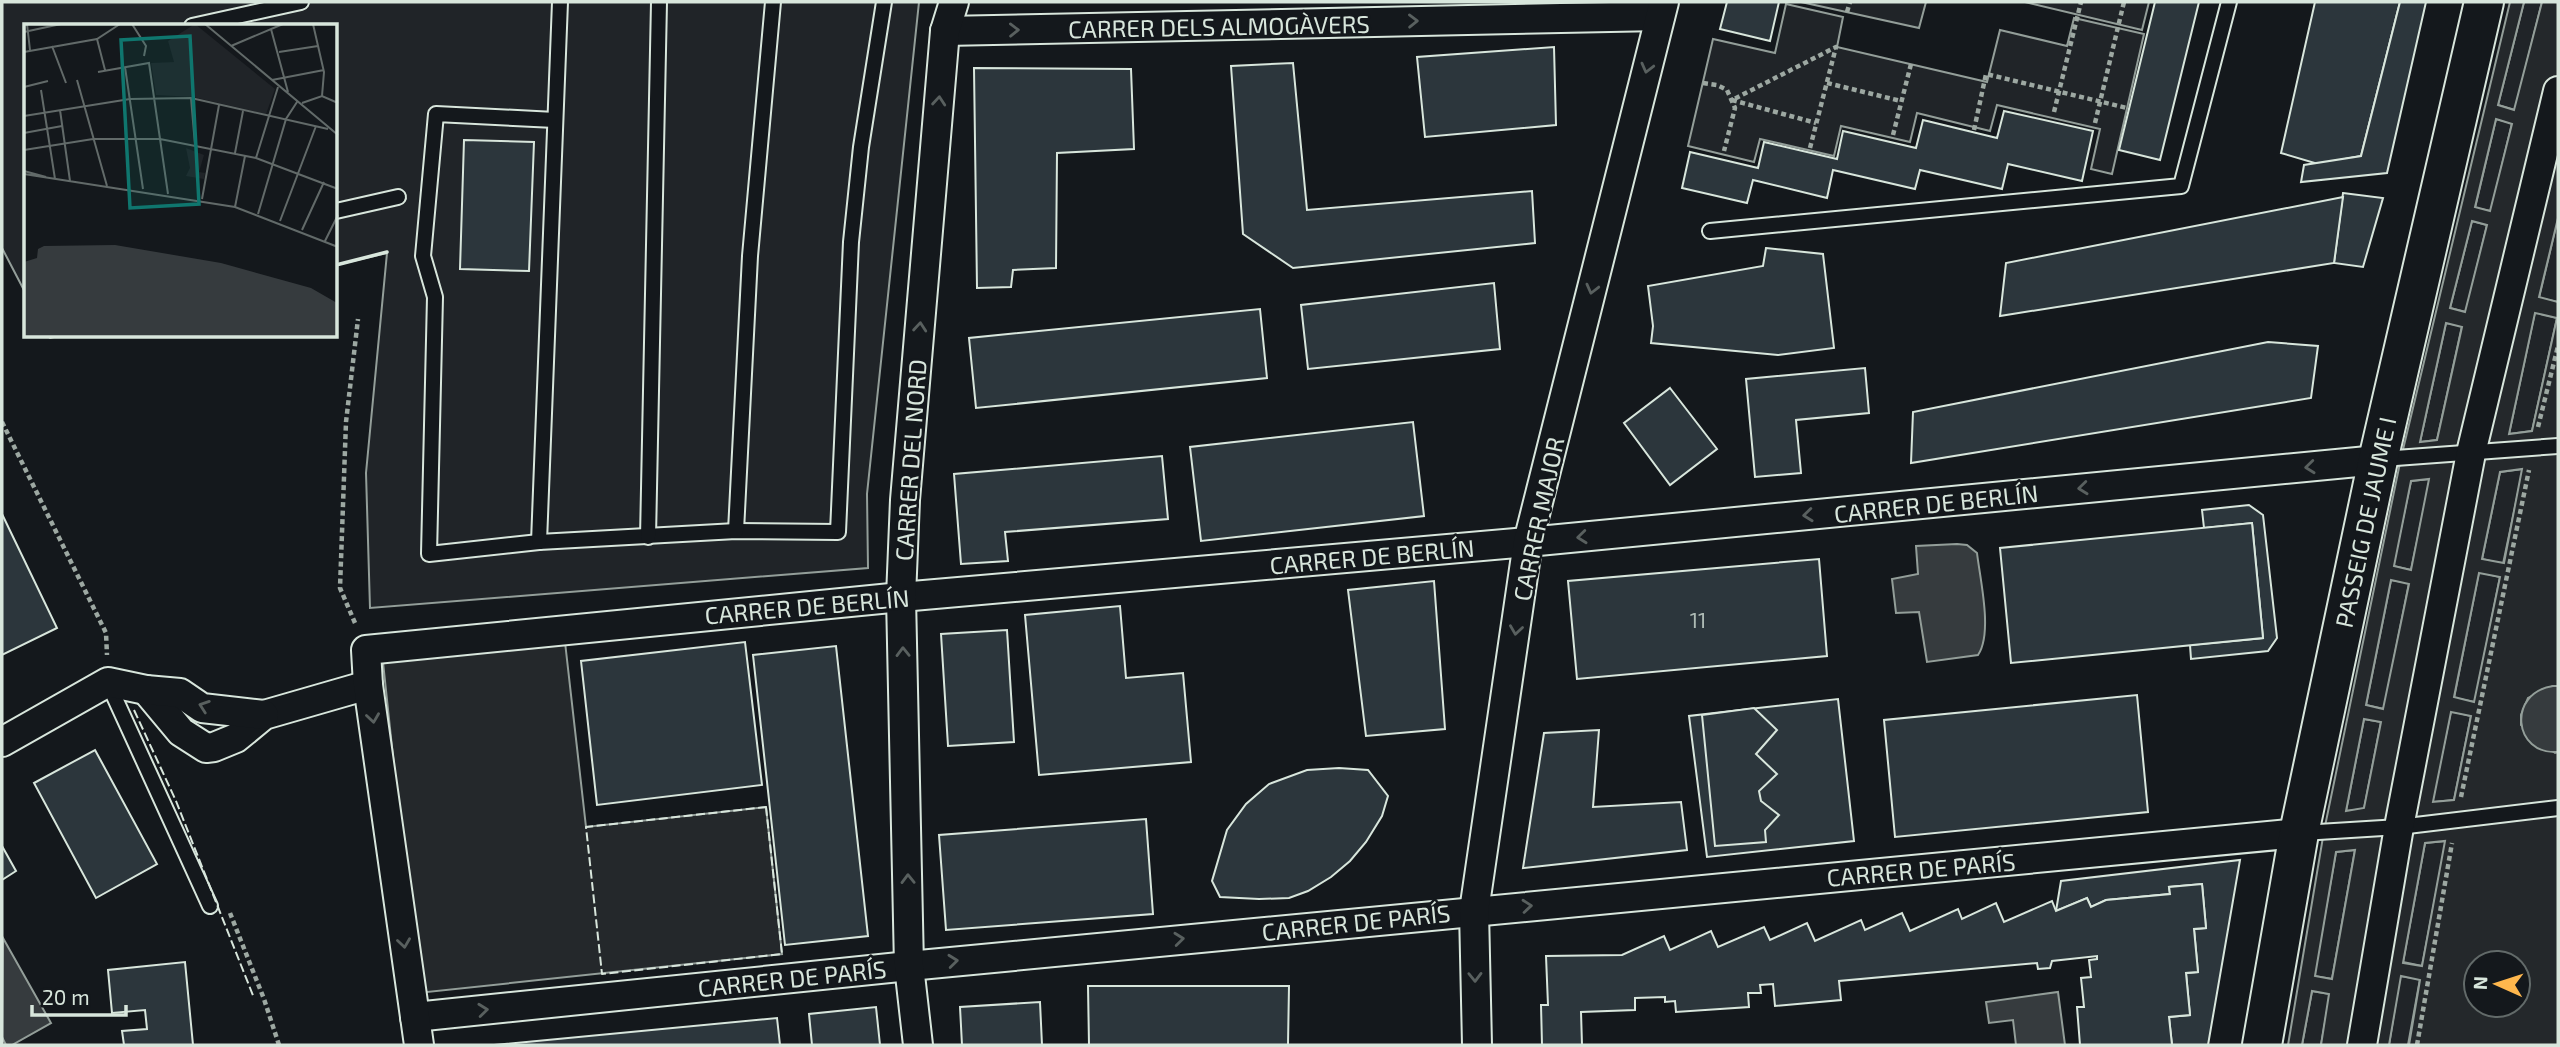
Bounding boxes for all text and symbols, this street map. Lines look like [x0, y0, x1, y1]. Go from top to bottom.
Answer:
street label: CARRER DELS ALMOGÀVERS [1068, 9, 1370, 43]
one-way arrow [1407, 14, 1418, 29]
one-way arrow [1009, 22, 1019, 38]
inset map [24, 24, 338, 338]
one-way arrow [1641, 62, 1655, 74]
one-way arrow [931, 95, 946, 106]
one-way arrow [1586, 282, 1600, 294]
one-way arrow [912, 321, 927, 332]
street label: CARRER DEL NORD [888, 358, 932, 562]
street label: PASSEIG DE JAUME I [2328, 414, 2402, 630]
street label: CARRER MAJOR [1506, 434, 1570, 604]
one-way arrow [2304, 459, 2316, 474]
street label: CARRER DE BERLÍN [1832, 478, 2040, 528]
one-way arrow [2078, 481, 2089, 496]
one-way arrow [1802, 507, 1813, 522]
one-way arrow [1576, 529, 1587, 544]
street label: CARRER DE BERLÍN [1268, 533, 1476, 579]
street label: CARRER DE BERLÍN [703, 583, 911, 629]
house number: 11 [1690, 607, 1706, 632]
one-way arrow [1508, 624, 1523, 636]
one-way arrow [895, 646, 911, 657]
one-way arrow [198, 700, 211, 714]
one-way arrow [365, 712, 380, 724]
street label: CARRER DE PARÍS [1825, 846, 2017, 892]
one-way arrow [900, 874, 916, 884]
street label: CARRER DE PARÍS [1260, 898, 1452, 946]
one-way arrow [1522, 899, 1533, 914]
one-way arrow [1173, 932, 1185, 947]
one-way arrow [397, 937, 412, 949]
north arrow [2462, 949, 2532, 1019]
street label: CARRER DE PARÍS [696, 954, 888, 1002]
one-way arrow [947, 954, 958, 969]
one-way arrow [1468, 972, 1483, 983]
scale bar [32, 974, 126, 1018]
text: N [2468, 976, 2491, 991]
text: 20 m [42, 984, 90, 1009]
one-way arrow [477, 1003, 488, 1018]

